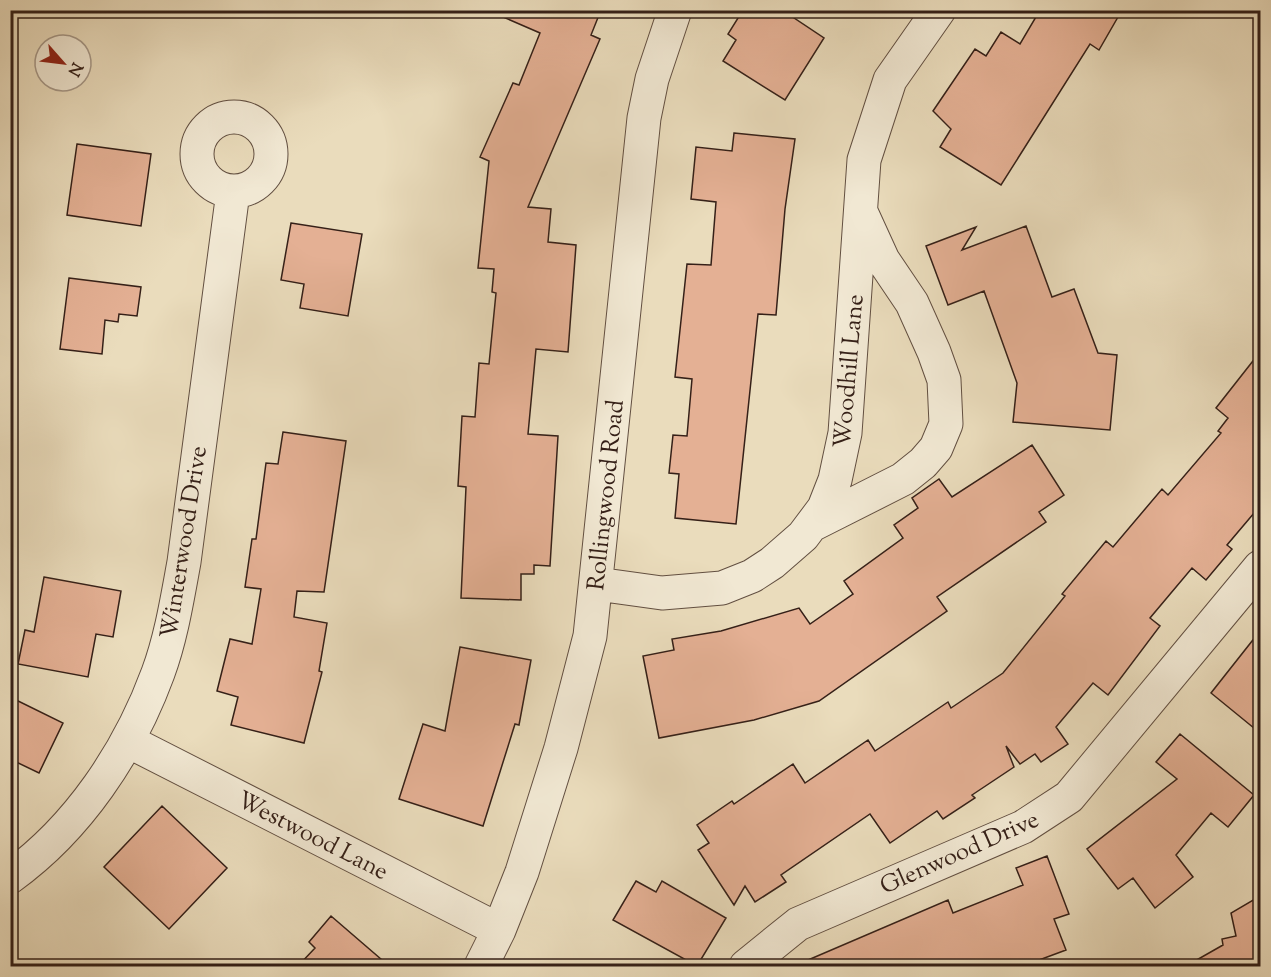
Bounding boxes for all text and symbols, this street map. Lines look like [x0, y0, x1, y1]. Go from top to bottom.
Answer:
north arrow [33, 33, 93, 93]
text: N [61, 58, 87, 80]
street label: Woodhill Lane [826, 293, 874, 449]
street label: Rollingwood Road [580, 398, 634, 592]
street label: Winterwood Drive [153, 444, 217, 641]
street label: Westwood Lane [230, 784, 394, 890]
street label: Glenwood Drive [875, 804, 1045, 904]

